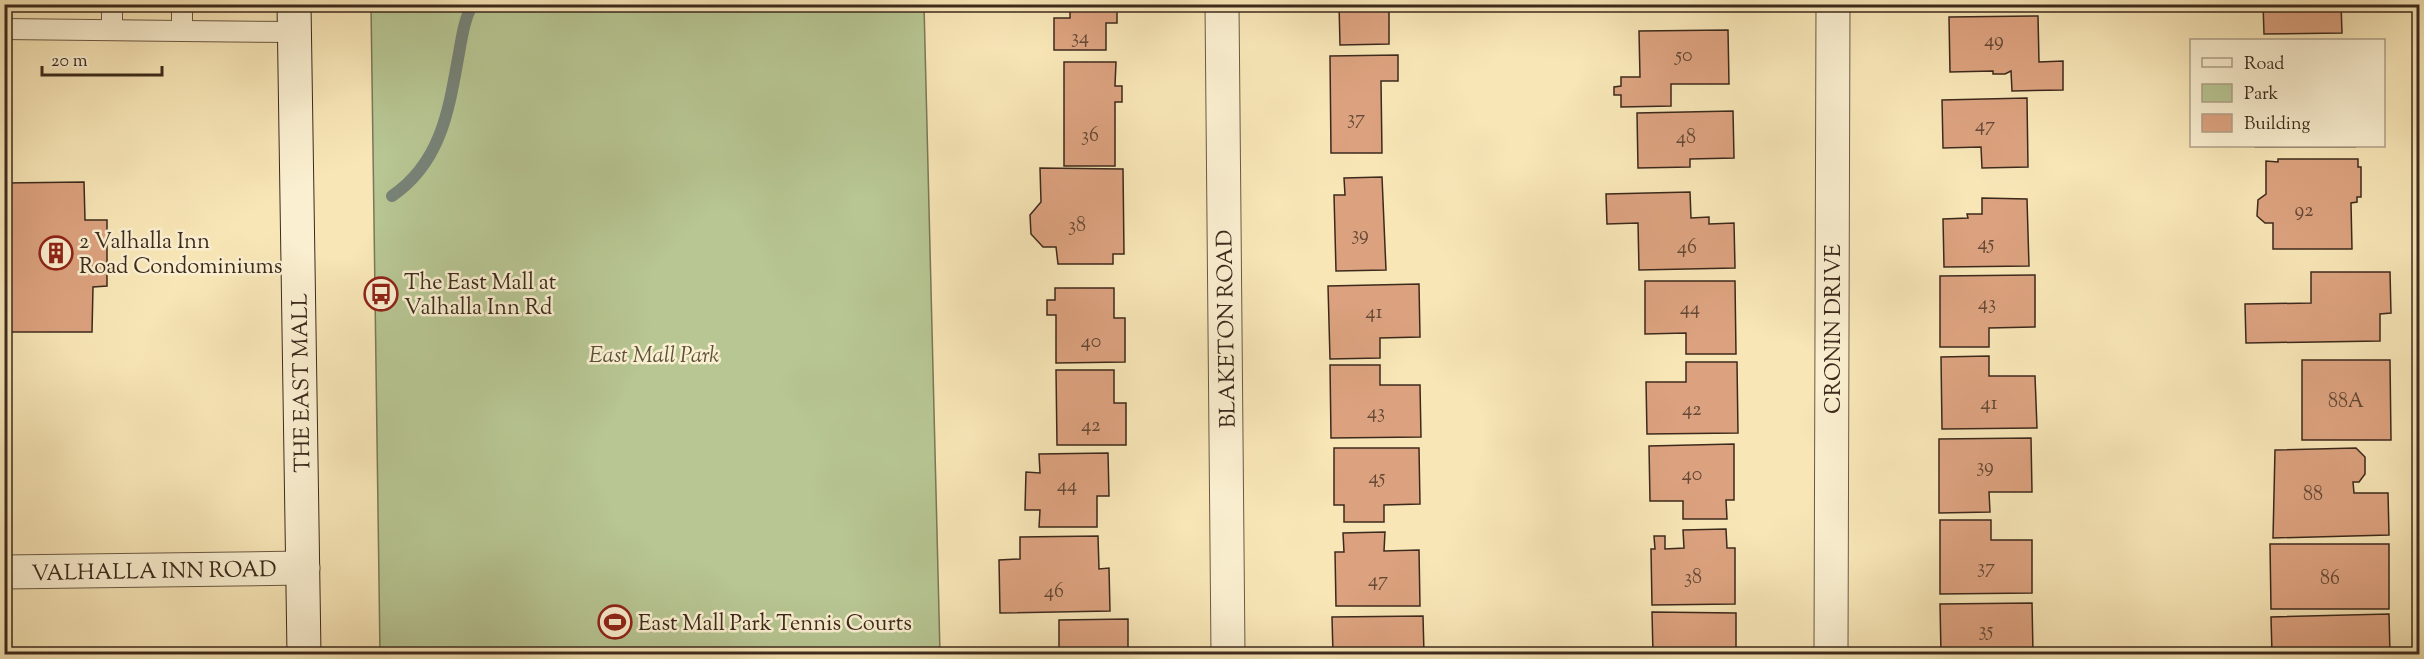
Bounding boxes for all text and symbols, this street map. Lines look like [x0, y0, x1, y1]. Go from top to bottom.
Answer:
house number: 34 [1071, 24, 1089, 53]
house number: 49 [1984, 27, 2004, 56]
scale bar [42, 39, 162, 77]
legend [2190, 39, 2385, 147]
house number: 50 [1674, 42, 1693, 71]
text: 20 m [51, 49, 88, 75]
text: Road [2244, 52, 2284, 78]
text: Park [2244, 82, 2279, 108]
house number: 37 [1347, 105, 1365, 134]
house number: 47 [1975, 112, 1995, 141]
text: Building [2244, 112, 2310, 138]
house number: 36 [1081, 122, 1099, 151]
house number: 48 [1676, 124, 1696, 153]
house number: 92 [2294, 197, 2314, 226]
house number: 38 [1068, 212, 1086, 241]
house number: 39 [1351, 221, 1369, 250]
place label: 2 Valhalla Inn Road Condominiums [79, 227, 282, 284]
street label: BLAKETON ROAD [1210, 229, 1246, 428]
house number: 45 [1978, 230, 1995, 259]
house number: 46 [1677, 234, 1697, 263]
building icon: 2 Valhalla Inn Road Condominiums [38, 235, 74, 271]
street label: CRONIN DRIVE [1819, 244, 1851, 414]
place label: The East Mall at Valhalla Inn Rd [404, 268, 557, 325]
bus stop icon: The East Mall at Valhalla Inn Rd [363, 276, 399, 312]
house number: 43 [1978, 290, 1996, 319]
street label: THE EAST MALL [285, 293, 321, 473]
house number: 44 [1680, 295, 1700, 324]
house number: 41 [1366, 299, 1383, 328]
house number: 40 [1081, 328, 1101, 357]
park label: East Mall Park [589, 341, 719, 373]
house number: 88A [2328, 388, 2364, 417]
house number: 41 [1981, 390, 1998, 419]
house number: 42 [1682, 396, 1702, 425]
house number: 43 [1367, 399, 1385, 428]
house number: 42 [1081, 412, 1101, 441]
house number: 39 [1976, 453, 1994, 482]
house number: 40 [1682, 461, 1702, 490]
house number: 45 [1369, 464, 1386, 493]
house number: 44 [1057, 472, 1077, 501]
house number: 88 [2303, 481, 2323, 510]
house number: 37 [1977, 554, 1995, 583]
street label: VALHALLA INN ROAD [31, 555, 277, 591]
house number: 38 [1684, 564, 1702, 593]
house number: 86 [2320, 565, 2340, 594]
house number: 47 [1368, 567, 1388, 596]
house number: 46 [1044, 578, 1064, 607]
sports icon: East Mall Park Tennis Courts [597, 604, 633, 640]
place label: East Mall Park Tennis Courts [638, 609, 912, 641]
house number: 35 [1979, 617, 1994, 646]

